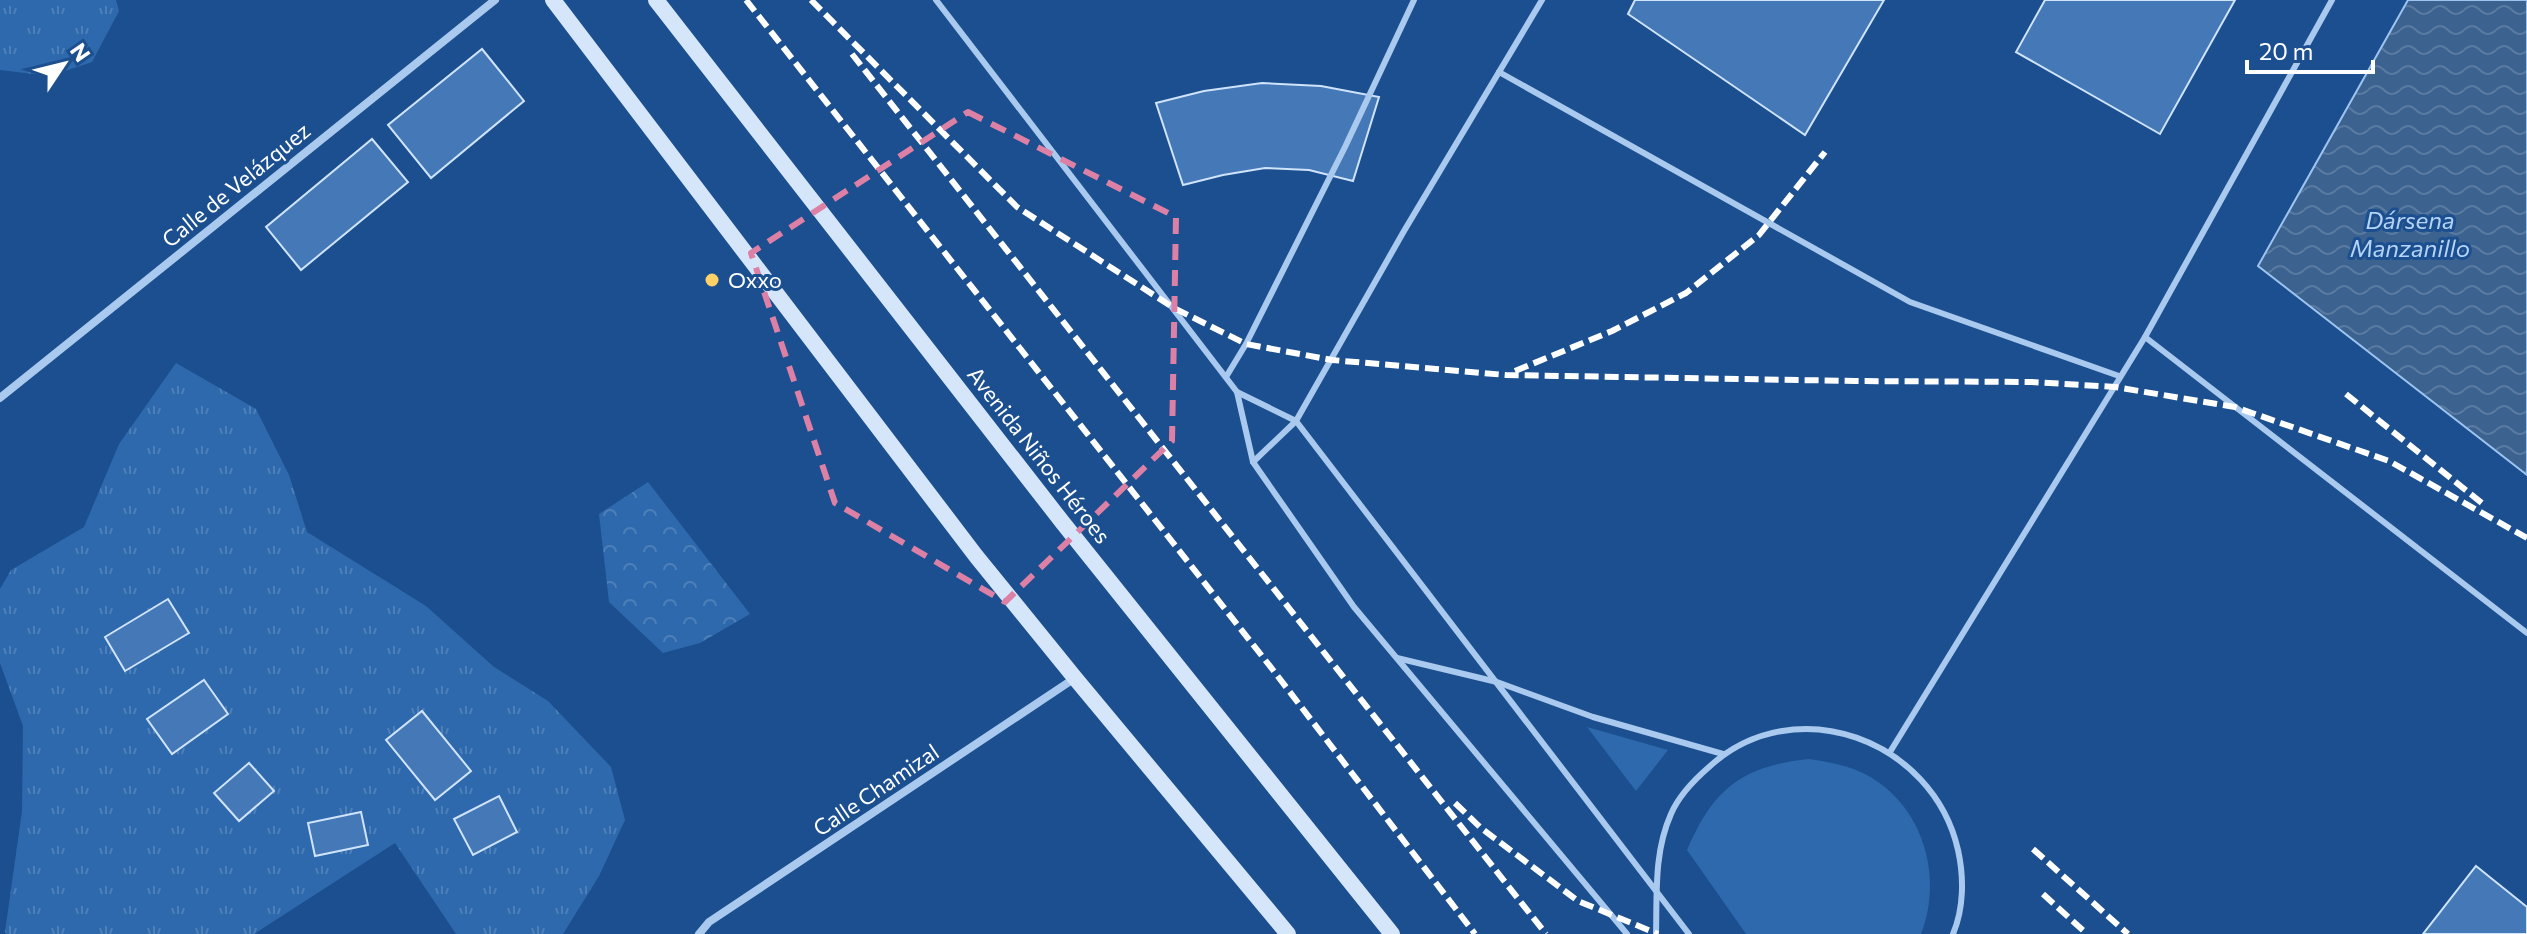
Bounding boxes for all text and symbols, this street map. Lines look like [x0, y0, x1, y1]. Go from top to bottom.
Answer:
north arrow [24, 24, 104, 104]
scale bar [2247, 24, 2373, 74]
text: 20 m [2259, 36, 2313, 65]
text: N [65, 38, 97, 67]
street label: Calle de Velázquez [156, 117, 315, 253]
water label: Dársena Manzanillo [2350, 205, 2470, 262]
place label: Oxxo [728, 266, 782, 293]
marker: Oxxo [703, 271, 721, 289]
street label: Avenida Niños Héroes [962, 361, 1117, 548]
street label: Calle Chamizal [808, 738, 944, 841]

